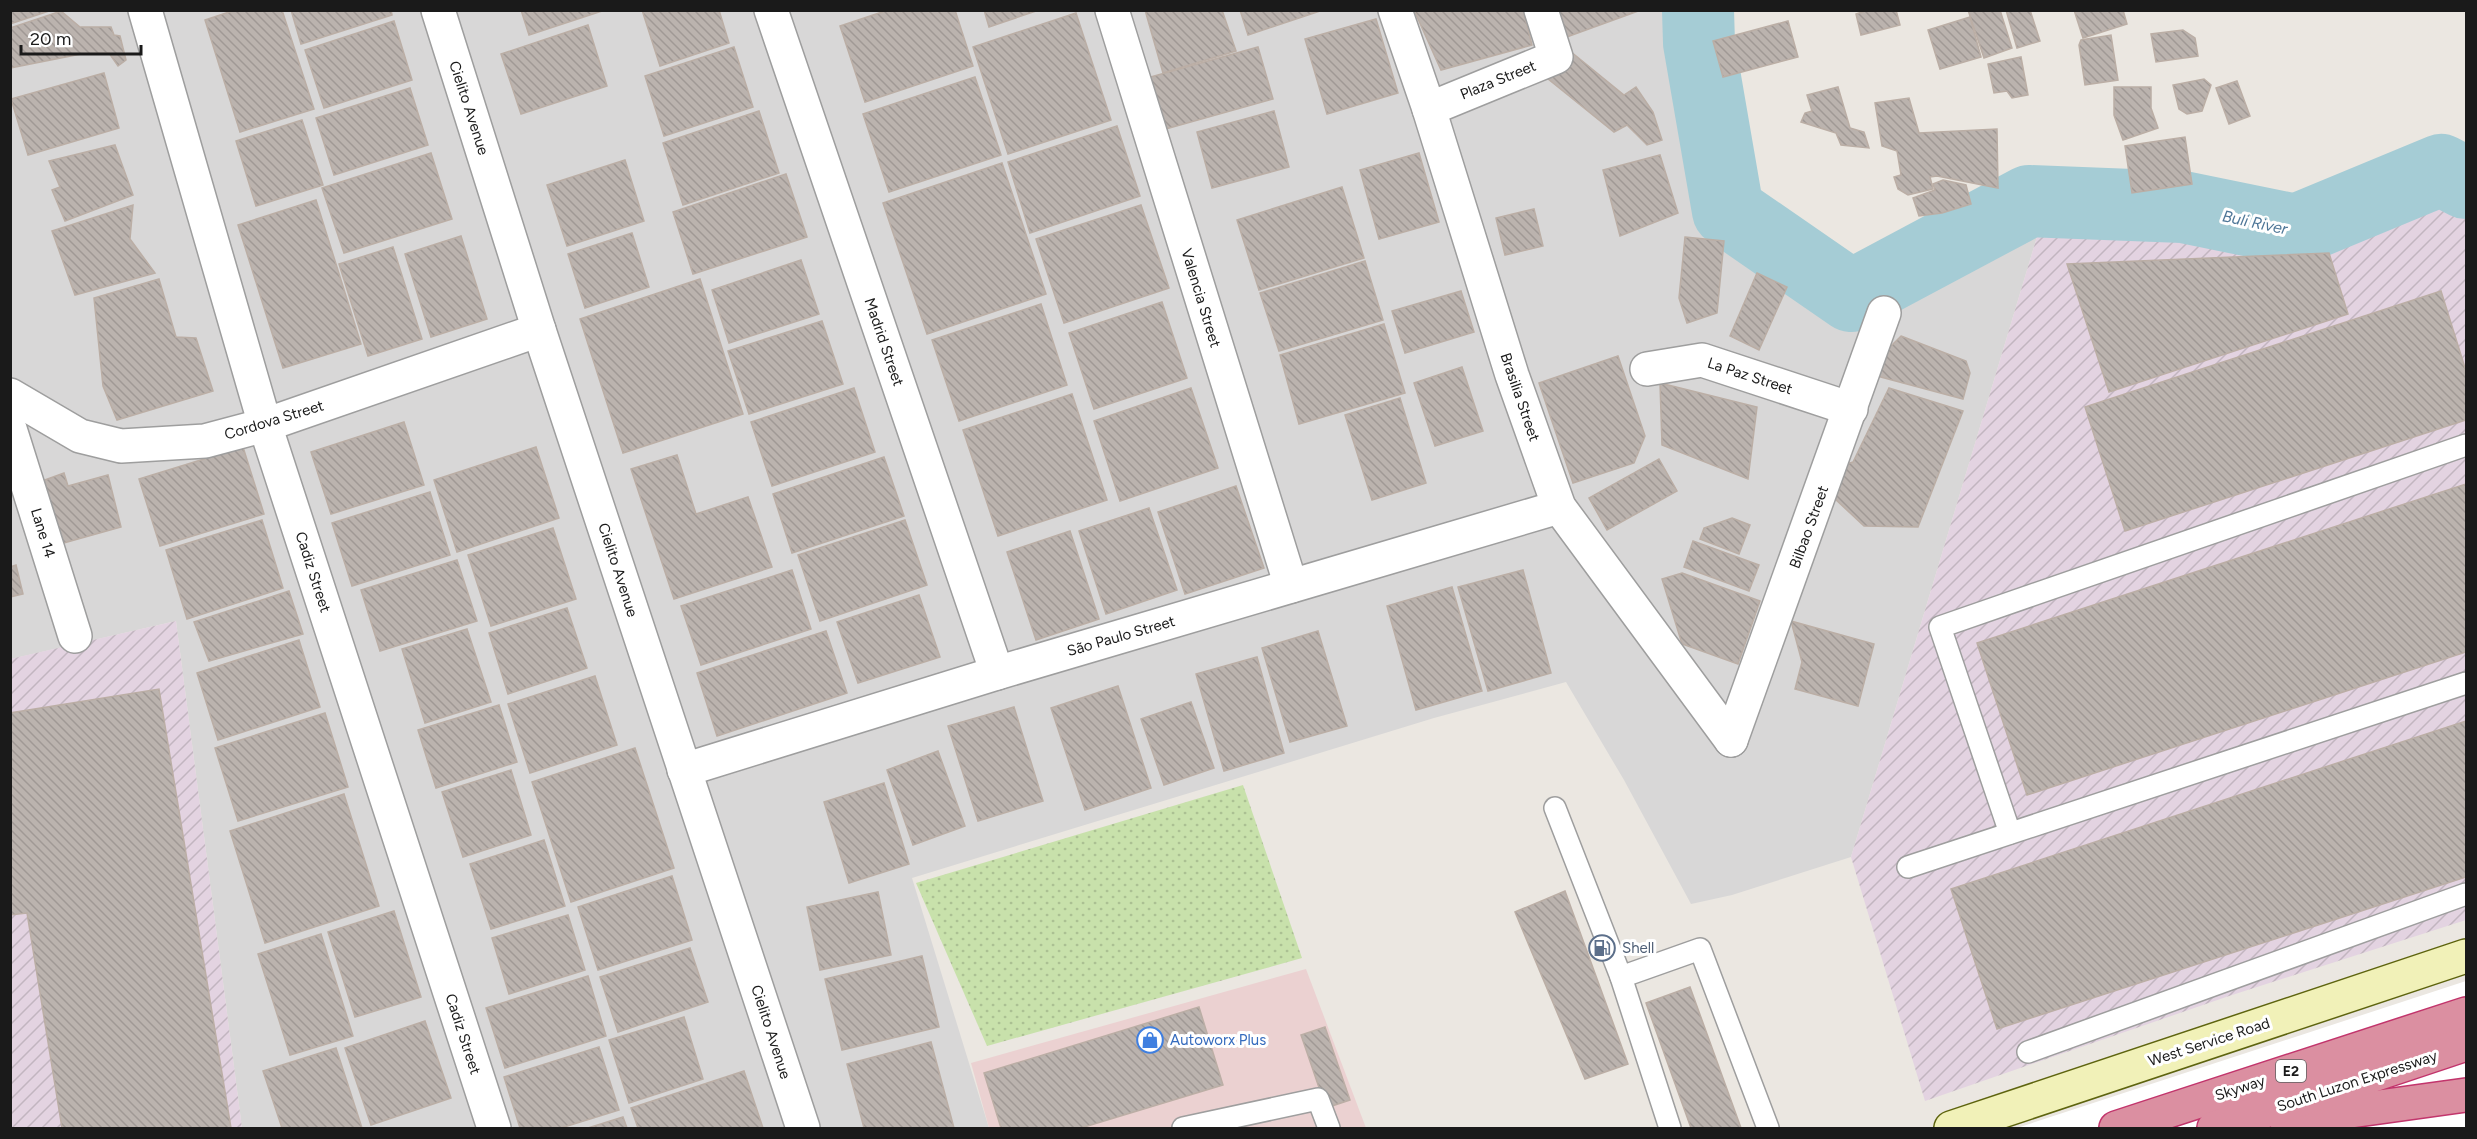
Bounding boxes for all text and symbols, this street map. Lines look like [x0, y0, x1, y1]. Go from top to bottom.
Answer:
scale bar [21, 18, 141, 56]
text: 20 m [30, 28, 71, 50]
street label: Plaza Street [1457, 56, 1539, 103]
street label: Cielito Avenue [445, 59, 493, 157]
water label: Buli River [2221, 206, 2290, 239]
street label: Valencia Street [1177, 246, 1225, 350]
street label: Madrid Street [860, 295, 908, 389]
street label: Brasilia Street [1496, 350, 1544, 444]
street label: La Paz Street [1705, 354, 1795, 398]
street label: Cordova Street [222, 396, 326, 444]
street label: Bilbao Street [1786, 483, 1832, 571]
street label: Lane 14 [27, 506, 59, 560]
street label: Cielito Avenue [594, 521, 642, 619]
street label: Cadiz Street [291, 529, 335, 615]
street label: São Paulo Street [1065, 612, 1177, 660]
fuel station icon: Shell [1587, 933, 1617, 963]
place label: Shell [1622, 939, 1654, 957]
street label: Cielito Avenue [747, 983, 795, 1081]
street label: Cadiz Street [441, 991, 485, 1077]
street label: West Service Road [2146, 1014, 2272, 1070]
shop icon: Autoworx Plus [1135, 1025, 1165, 1055]
place label: Autoworx Plus [1170, 1031, 1266, 1049]
street label: South Luzon Expressway [2275, 1047, 2440, 1115]
road number: E2 [2276, 1060, 2306, 1082]
street label: Skyway [2213, 1071, 2267, 1104]

